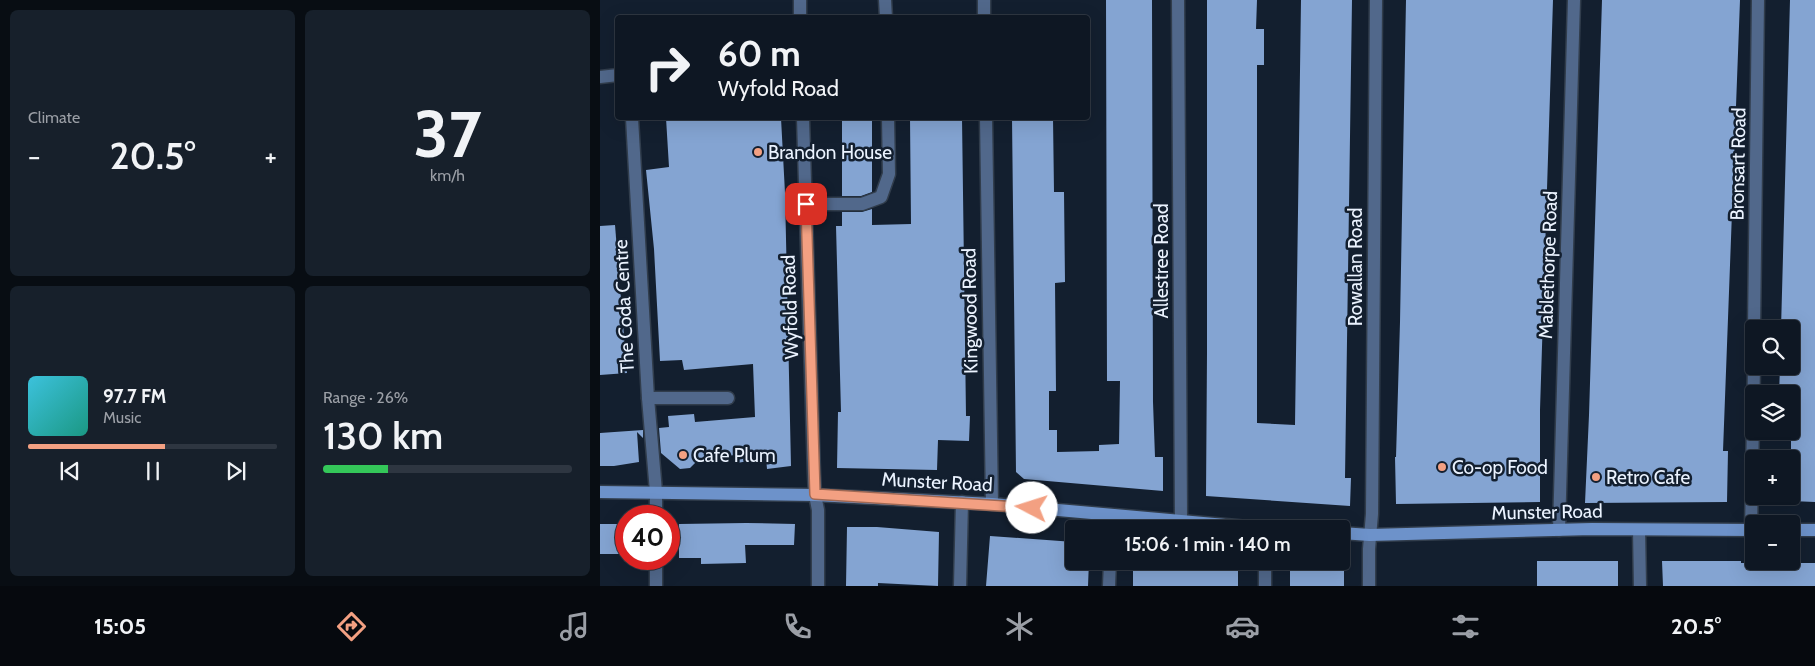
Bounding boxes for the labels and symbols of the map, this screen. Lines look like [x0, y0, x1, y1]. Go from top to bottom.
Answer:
street label: Bronsart Road [1726, 107, 1750, 221]
place label: Brandon House [768, 141, 892, 164]
marker: Brandon House [752, 146, 764, 158]
pin [785, 183, 827, 225]
street label: Mablethorpe Road [1534, 191, 1562, 339]
street label: Allestree Road [1150, 203, 1173, 319]
street label: Rowallan Road [1344, 208, 1367, 326]
street label: The Coda Centre [609, 238, 639, 373]
street label: Kingwood Road [957, 248, 983, 374]
street label: Wyfold Road [777, 254, 803, 360]
place label: Cafe Plum [693, 444, 776, 467]
marker: Cafe Plum [677, 449, 689, 461]
place label: Co-op Food [1452, 456, 1548, 479]
marker: Co-op Food [1436, 461, 1448, 473]
place label: Retro Cafe [1606, 466, 1691, 489]
street label: Munster Road [881, 468, 993, 496]
marker: Retro Cafe [1590, 471, 1602, 483]
position arrow [1005, 481, 1057, 533]
street label: Munster Road [1491, 500, 1603, 524]
speed limit sign: 40 [615, 505, 680, 570]

